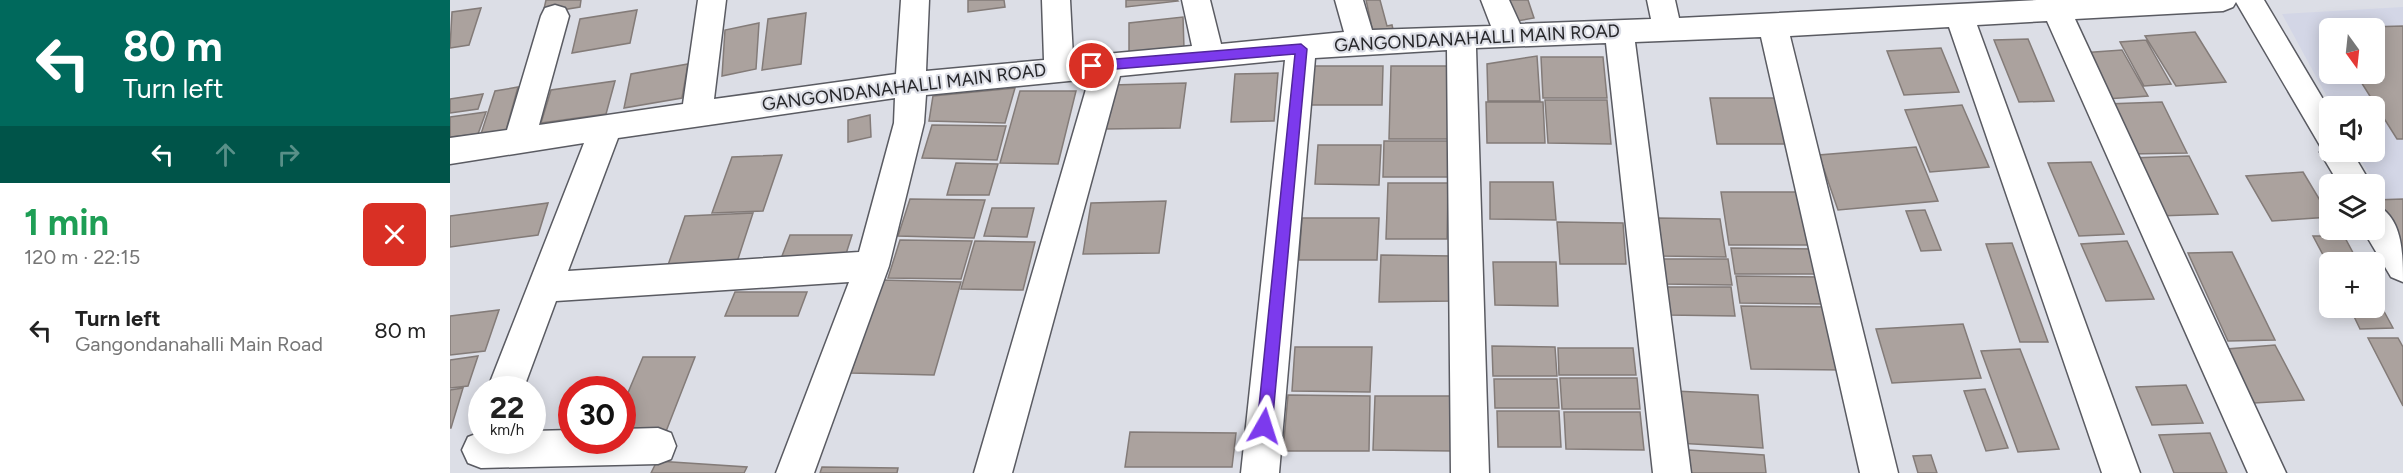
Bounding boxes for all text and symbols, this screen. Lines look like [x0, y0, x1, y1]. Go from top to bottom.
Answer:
north arrow [2319, 18, 2385, 84]
map controls [2319, 18, 2385, 318]
street label: GANGONDANAHALLI MAIN ROAD [1334, 20, 1620, 56]
text: 80 m [123, 21, 223, 72]
icon: left [24, 24, 102, 102]
pin [1066, 40, 1117, 91]
icon: arrive [1075, 49, 1108, 82]
street label: GANGONDANAHALLI MAIN ROAD [761, 59, 1047, 115]
text: Turn left [123, 72, 223, 105]
button: sound [2319, 96, 2385, 162]
icon: left [146, 138, 179, 171]
icon: ahead [209, 138, 242, 171]
icon: right [272, 138, 305, 171]
button: layers [2319, 174, 2385, 240]
text: 1 min [24, 201, 109, 244]
button: close [363, 203, 426, 266]
text: 120 m · 22:15 [24, 245, 140, 269]
button: + [2319, 252, 2385, 318]
text: Turn left [75, 305, 161, 332]
icon: left [24, 314, 57, 347]
text: 80 m [374, 317, 426, 344]
text: Gangondanahalli Main Road [75, 332, 323, 356]
speed limit sign: 30 [558, 376, 636, 454]
text: 22 [490, 389, 524, 426]
position arrow [1232, 394, 1296, 458]
text: km/h [490, 421, 524, 439]

